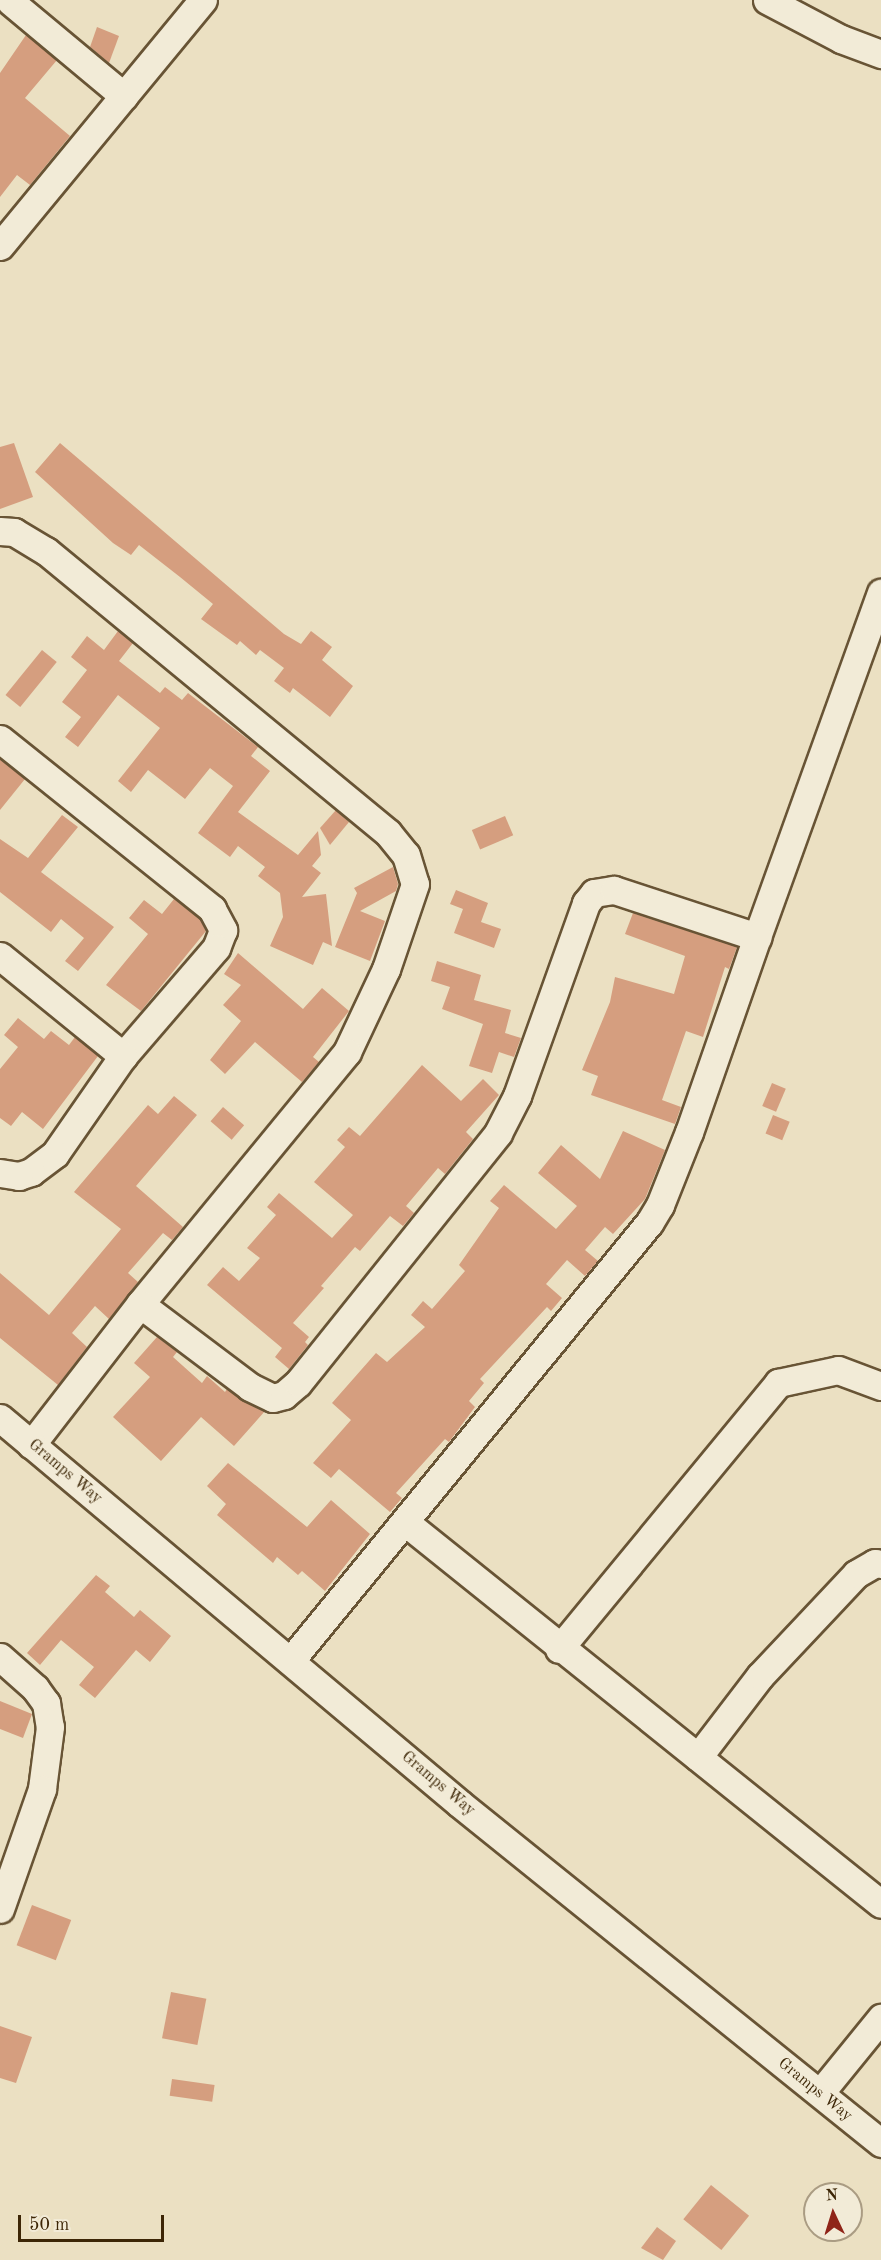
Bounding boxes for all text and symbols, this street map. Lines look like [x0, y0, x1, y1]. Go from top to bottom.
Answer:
street label: Gramps Way [24, 1436, 106, 1508]
street label: Gramps Way [397, 1748, 479, 1820]
street label: Gramps Way [774, 2054, 856, 2126]
north arrow [803, 2182, 863, 2242]
text: N [825, 2188, 839, 2204]
scale bar [21, 2203, 166, 2241]
text: 50 m [29, 2216, 69, 2234]

